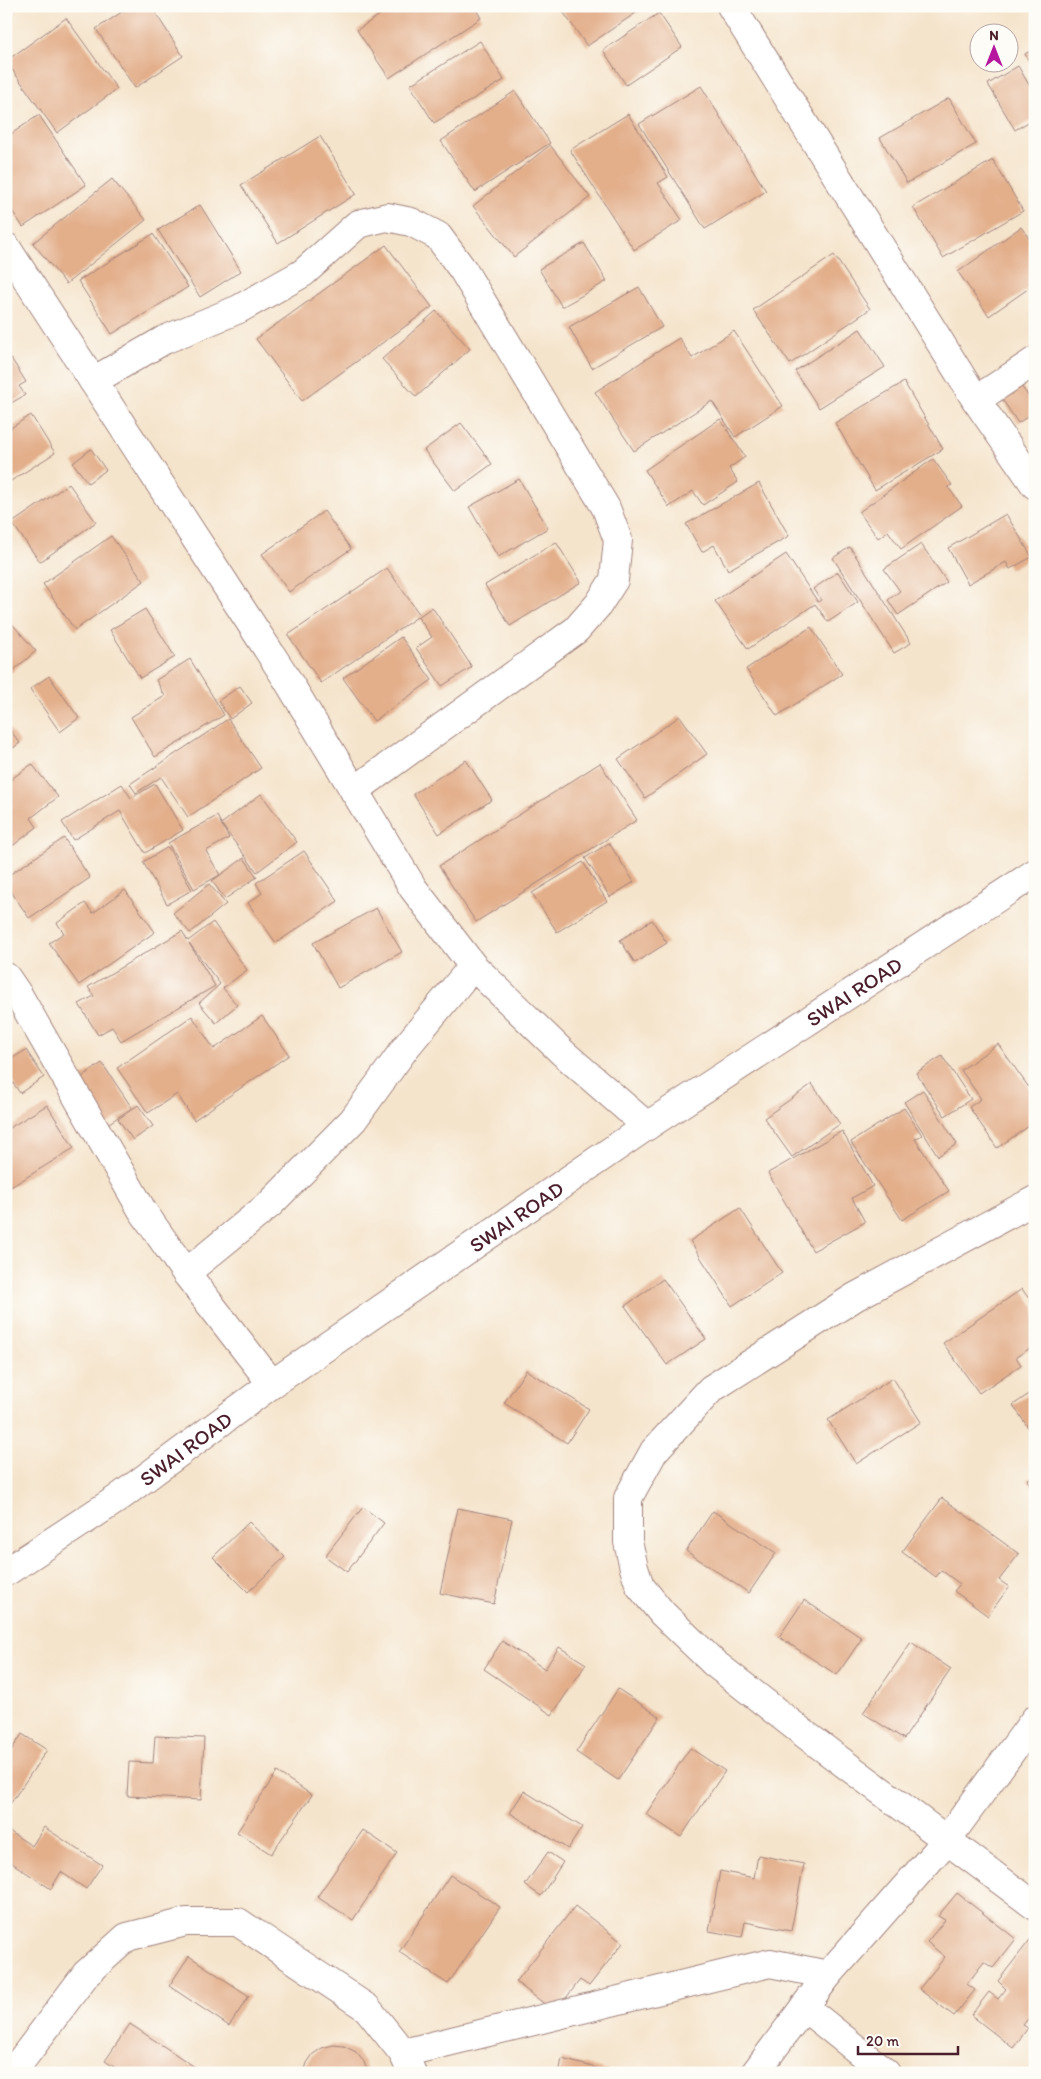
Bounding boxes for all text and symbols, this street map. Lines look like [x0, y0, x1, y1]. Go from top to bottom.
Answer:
north arrow [968, 22, 1018, 72]
text: N [989, 27, 999, 44]
street label: SWAI ROAD [801, 951, 906, 1031]
street label: SWAI ROAD [464, 1175, 568, 1257]
street label: SWAI ROAD [134, 1406, 237, 1491]
scale bar [858, 2024, 958, 2056]
text: 20 m [866, 2032, 900, 2050]

